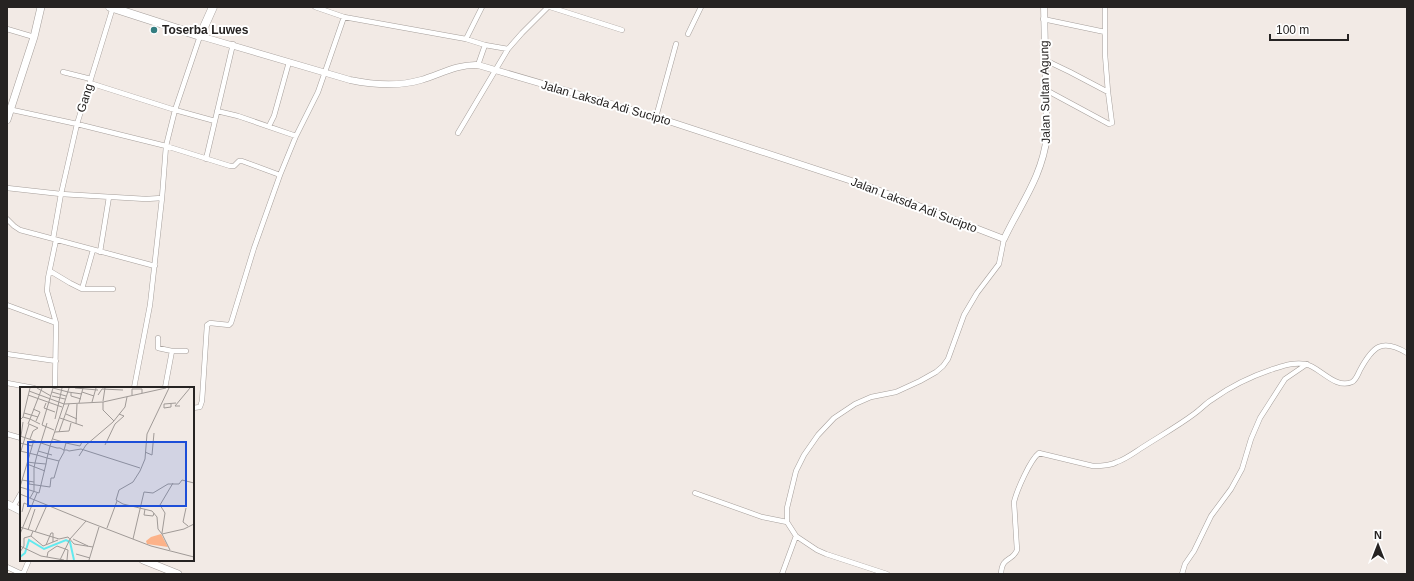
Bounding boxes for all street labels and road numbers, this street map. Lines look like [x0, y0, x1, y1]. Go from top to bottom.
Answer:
street label: Jalan Sultan Agung [1037, 40, 1053, 144]
street label: Jalan Laksda Adi Sucipto [540, 78, 673, 128]
street label: Gang [74, 82, 96, 114]
street label: Jalan Laksda Adi Sucipto [849, 174, 979, 236]

